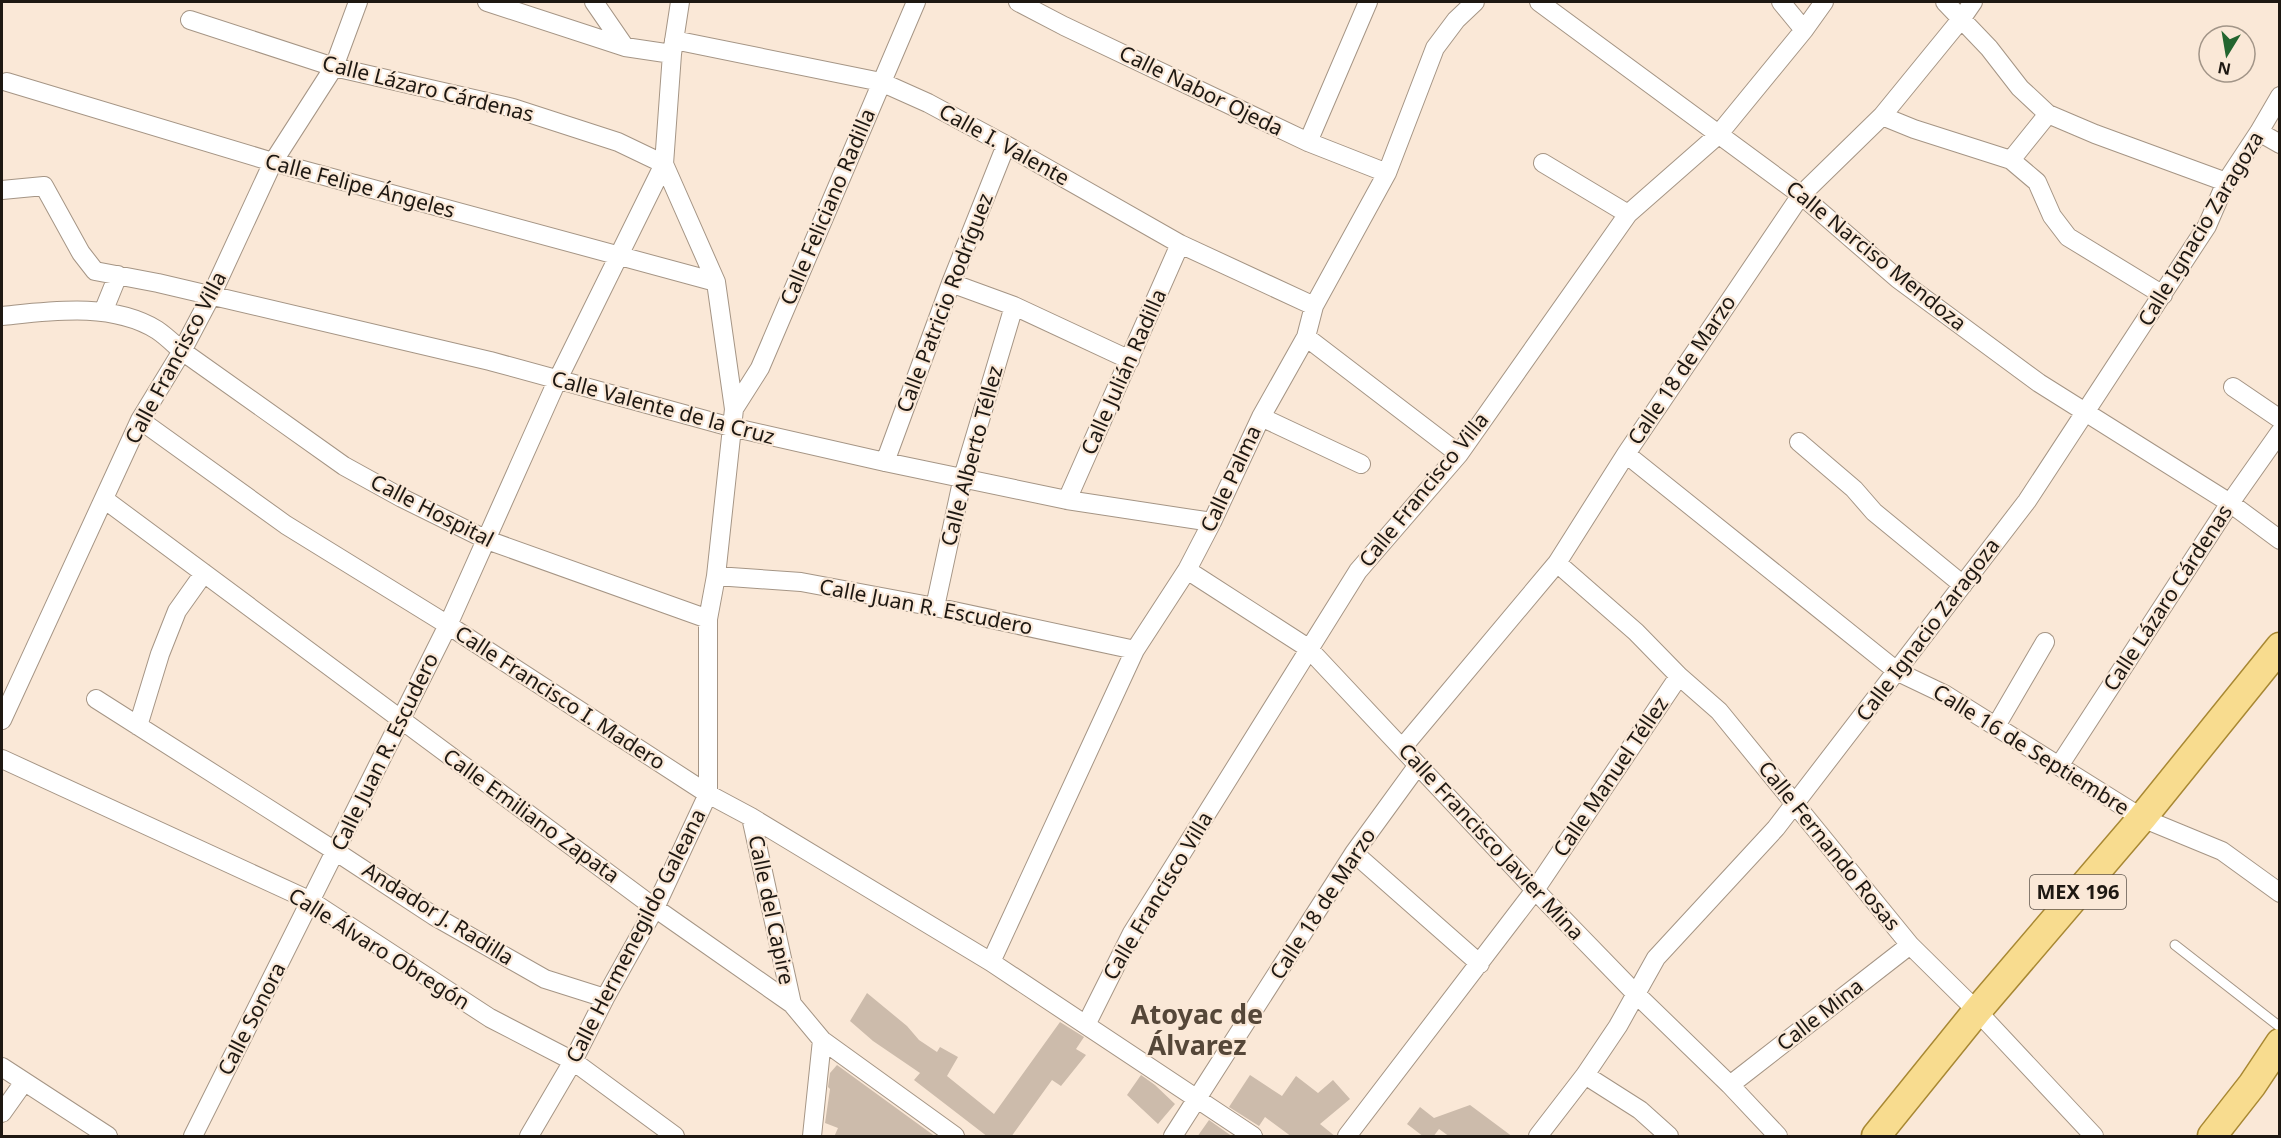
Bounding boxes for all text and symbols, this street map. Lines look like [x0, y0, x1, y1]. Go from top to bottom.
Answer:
north arrow [2197, 24, 2257, 84]
street label: Calle Nabor Ojeda [1115, 38, 1288, 142]
street label: Calle Lázaro Cárdenas [320, 48, 537, 128]
text: N [2216, 57, 2233, 81]
street label: Calle I. Valente [934, 97, 1075, 192]
street label: Calle Feliciano Radilla [773, 104, 881, 309]
street label: Calle Ignacio Zaragoza [2131, 126, 2269, 331]
street label: Calle Felipe Ángeles [262, 146, 458, 224]
street label: Calle Narciso Mendoza [1781, 174, 1972, 337]
street label: Calle Patricio Rodríguez [889, 189, 999, 417]
street label: Calle Francisco Villa [118, 266, 232, 449]
street label: Calle Julián Radilla [1074, 284, 1172, 459]
street label: Calle 18 de Marzo [1621, 289, 1742, 450]
street label: Calle Alberto Téllez [933, 362, 1009, 549]
street label: Calle Valente de la Cruz [549, 364, 778, 450]
street label: Calle Francisco Villa [1352, 406, 1494, 573]
street label: Calle Palma [1193, 421, 1267, 536]
street label: Calle Hospital [366, 467, 499, 553]
street label: Calle Lázaro Cárdenas [2096, 499, 2238, 696]
street label: Calle Ignacio Zaragoza [1849, 532, 2005, 727]
street label: Calle Juan R. Escudero [817, 572, 1035, 640]
street label: Calle Francisco I. Madero [450, 619, 671, 776]
street label: Calle Juan R. Escudero [324, 648, 444, 855]
street label: Calle 16 de Septiembre [1928, 677, 2135, 821]
street label: Calle Manuel Téllez [1546, 691, 1674, 862]
street label: Calle Francisco Javier Mina [1393, 737, 1591, 946]
street label: Calle Emiliano Zapata [438, 742, 625, 889]
street label: Calle Fernando Rosas [1752, 755, 1907, 936]
street label: Calle Hermenegildo Galeana [559, 804, 711, 1067]
street label: Calle Francisco Villa [1096, 806, 1218, 985]
street label: Calle 18 de Marzo [1263, 822, 1382, 984]
street label: Calle del Capire [742, 832, 802, 987]
street label: Andador J. Radilla [358, 855, 520, 971]
road number: MEX 196 [2030, 875, 2126, 909]
street label: Calle Álvaro Obregón [284, 881, 476, 1015]
street label: Calle Sonora [211, 957, 292, 1080]
street label: Calle Mina [1770, 972, 1868, 1057]
district label: Atoyac de Álvarez [1131, 995, 1263, 1063]

